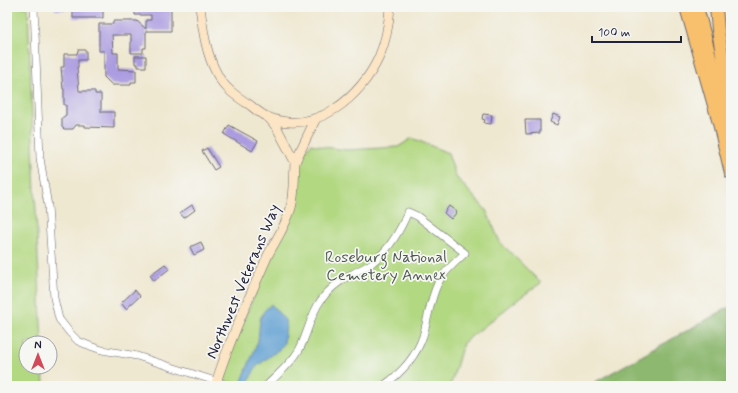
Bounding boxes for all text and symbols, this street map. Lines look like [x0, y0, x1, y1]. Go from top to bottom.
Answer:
scale bar [592, 18, 681, 44]
text: 100 m [598, 25, 630, 41]
street label: Northwest Veterans Way [201, 201, 286, 362]
park label: Roseburg National Cemetery Annex [325, 247, 447, 286]
north arrow [18, 335, 58, 375]
text: N [34, 339, 42, 353]

